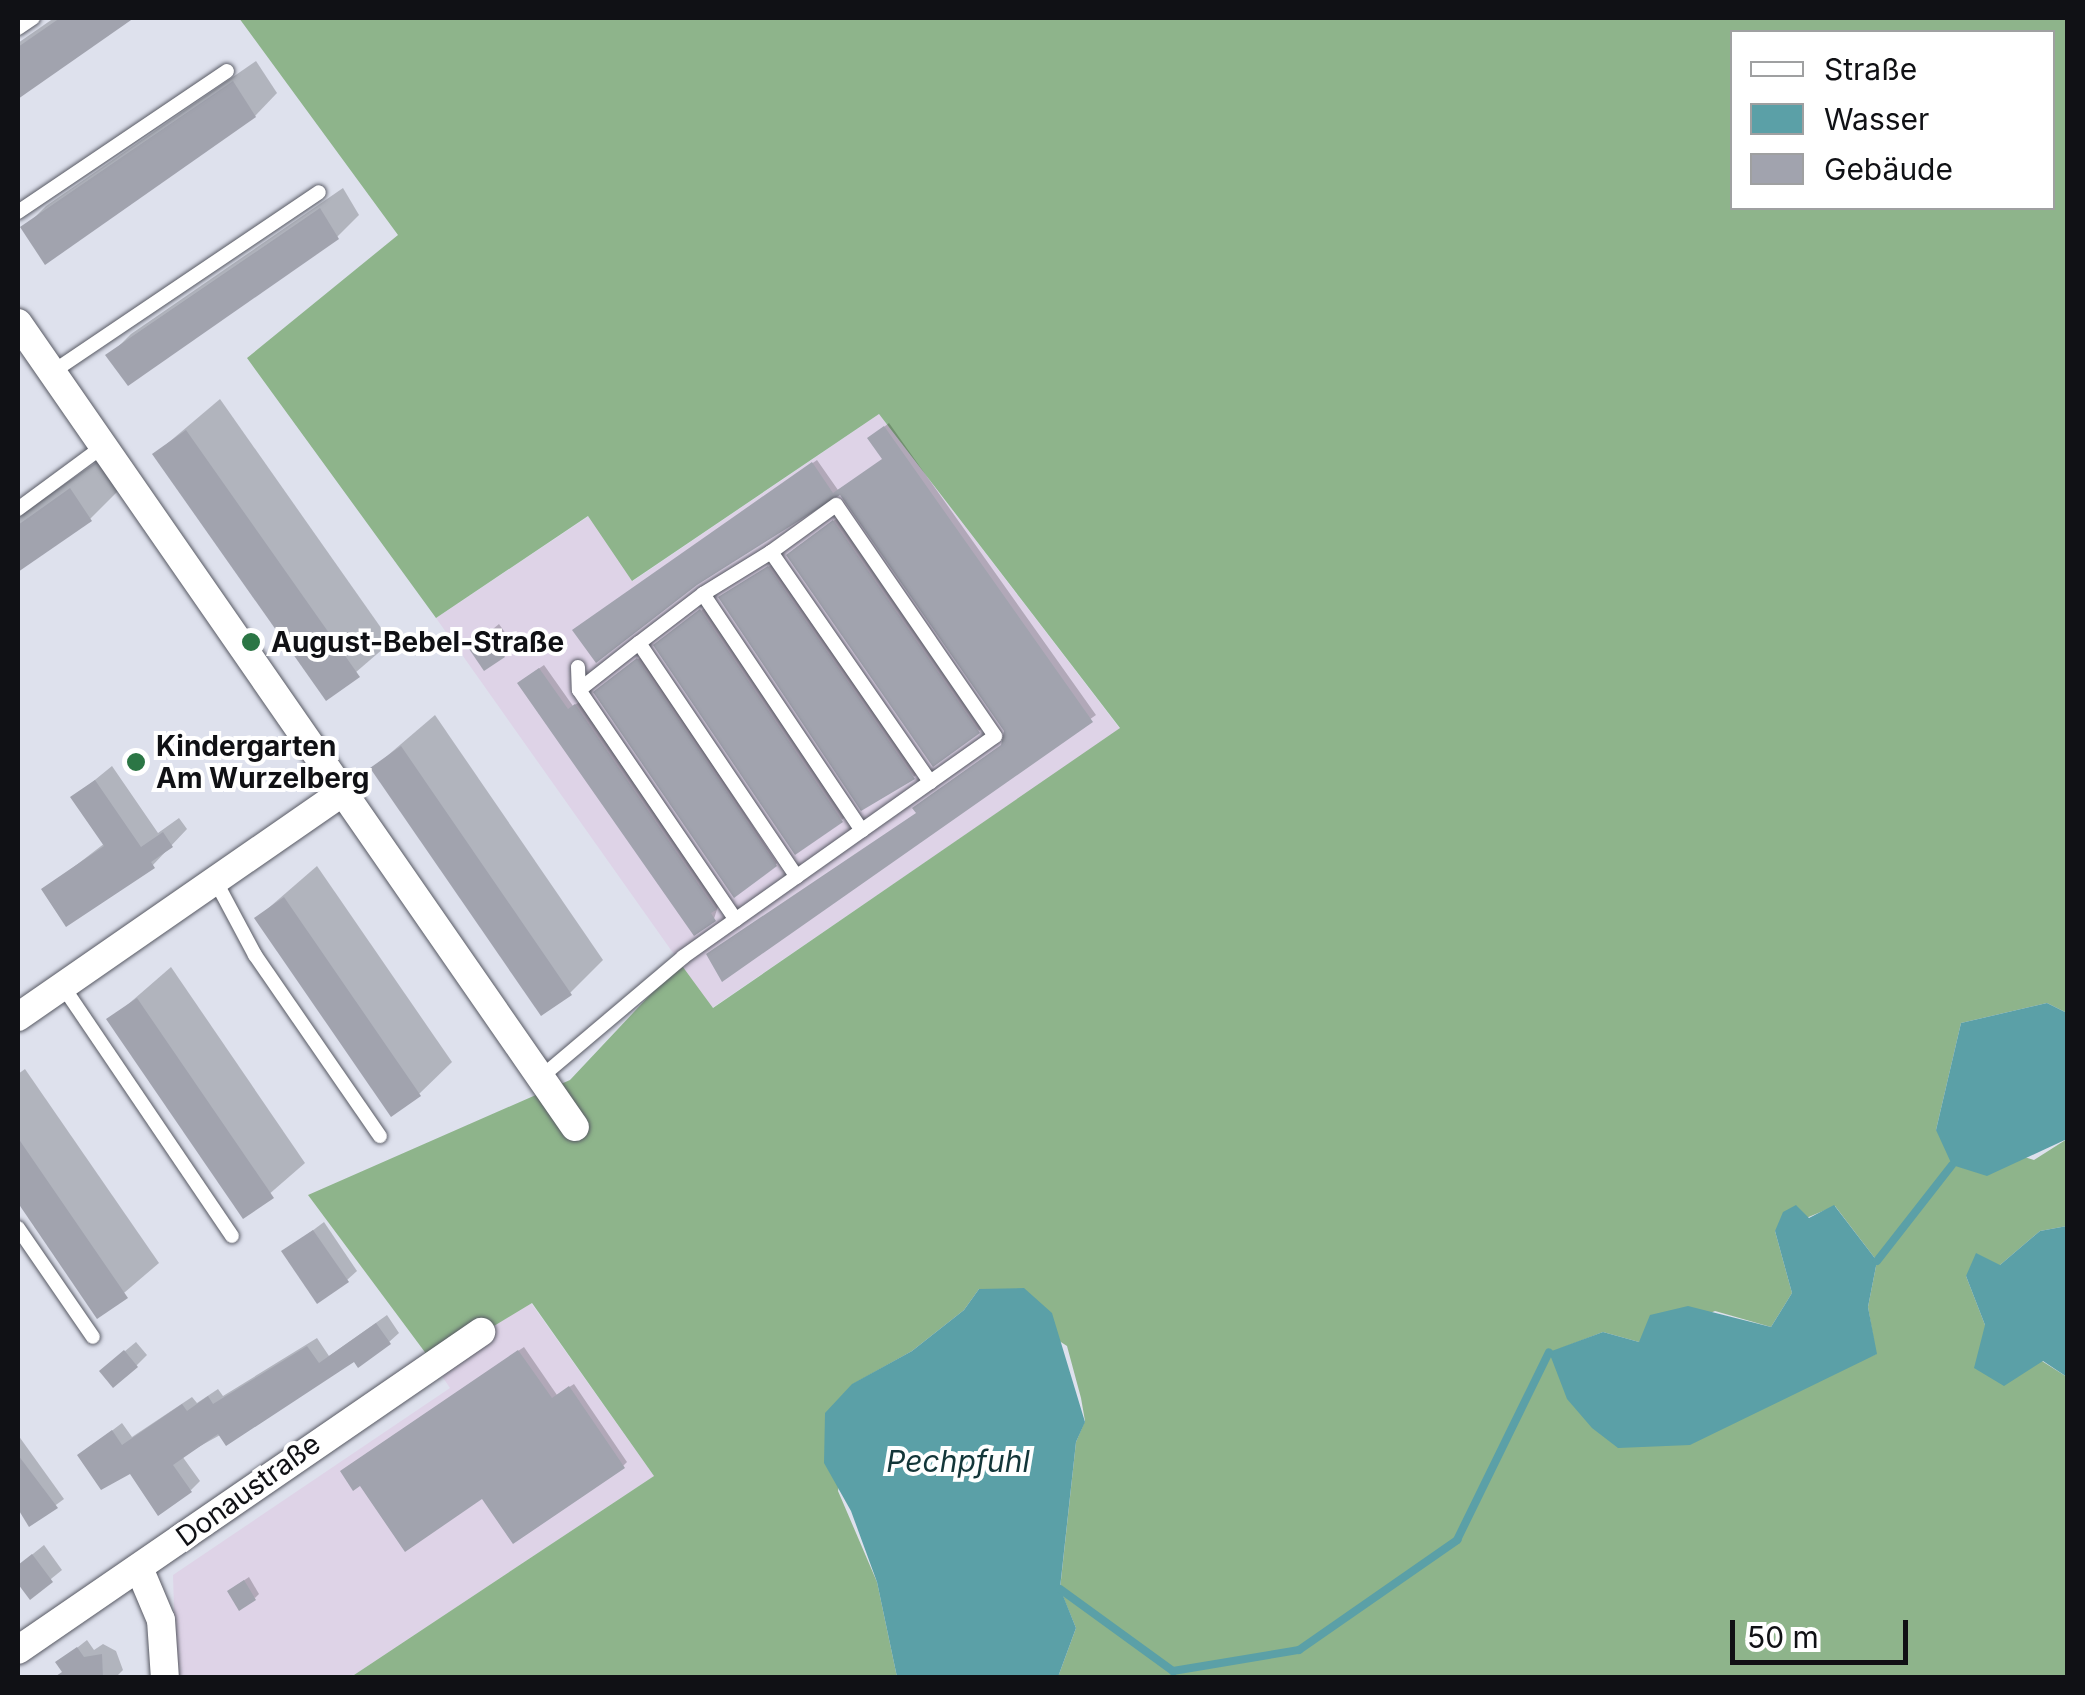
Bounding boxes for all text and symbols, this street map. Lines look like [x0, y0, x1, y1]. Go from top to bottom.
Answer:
legend [1730, 30, 2055, 210]
text: Straße [1824, 51, 1917, 87]
text: Wasser [1824, 101, 1929, 137]
text: Gebäude [1824, 151, 1953, 187]
place label: August-Bebel-Straße [271, 625, 564, 659]
marker: August-Bebel-Straße [240, 631, 262, 653]
place label: Kindergarten Am Wurzelberg [156, 729, 369, 795]
marker: Kindergarten Am Wurzelberg [125, 751, 147, 773]
street label: Donaustraße [170, 1427, 326, 1553]
water label: Pechpfuhl [886, 1443, 1030, 1479]
scale bar [1735, 1600, 1912, 1662]
text: 50 m [1747, 1619, 1819, 1655]

